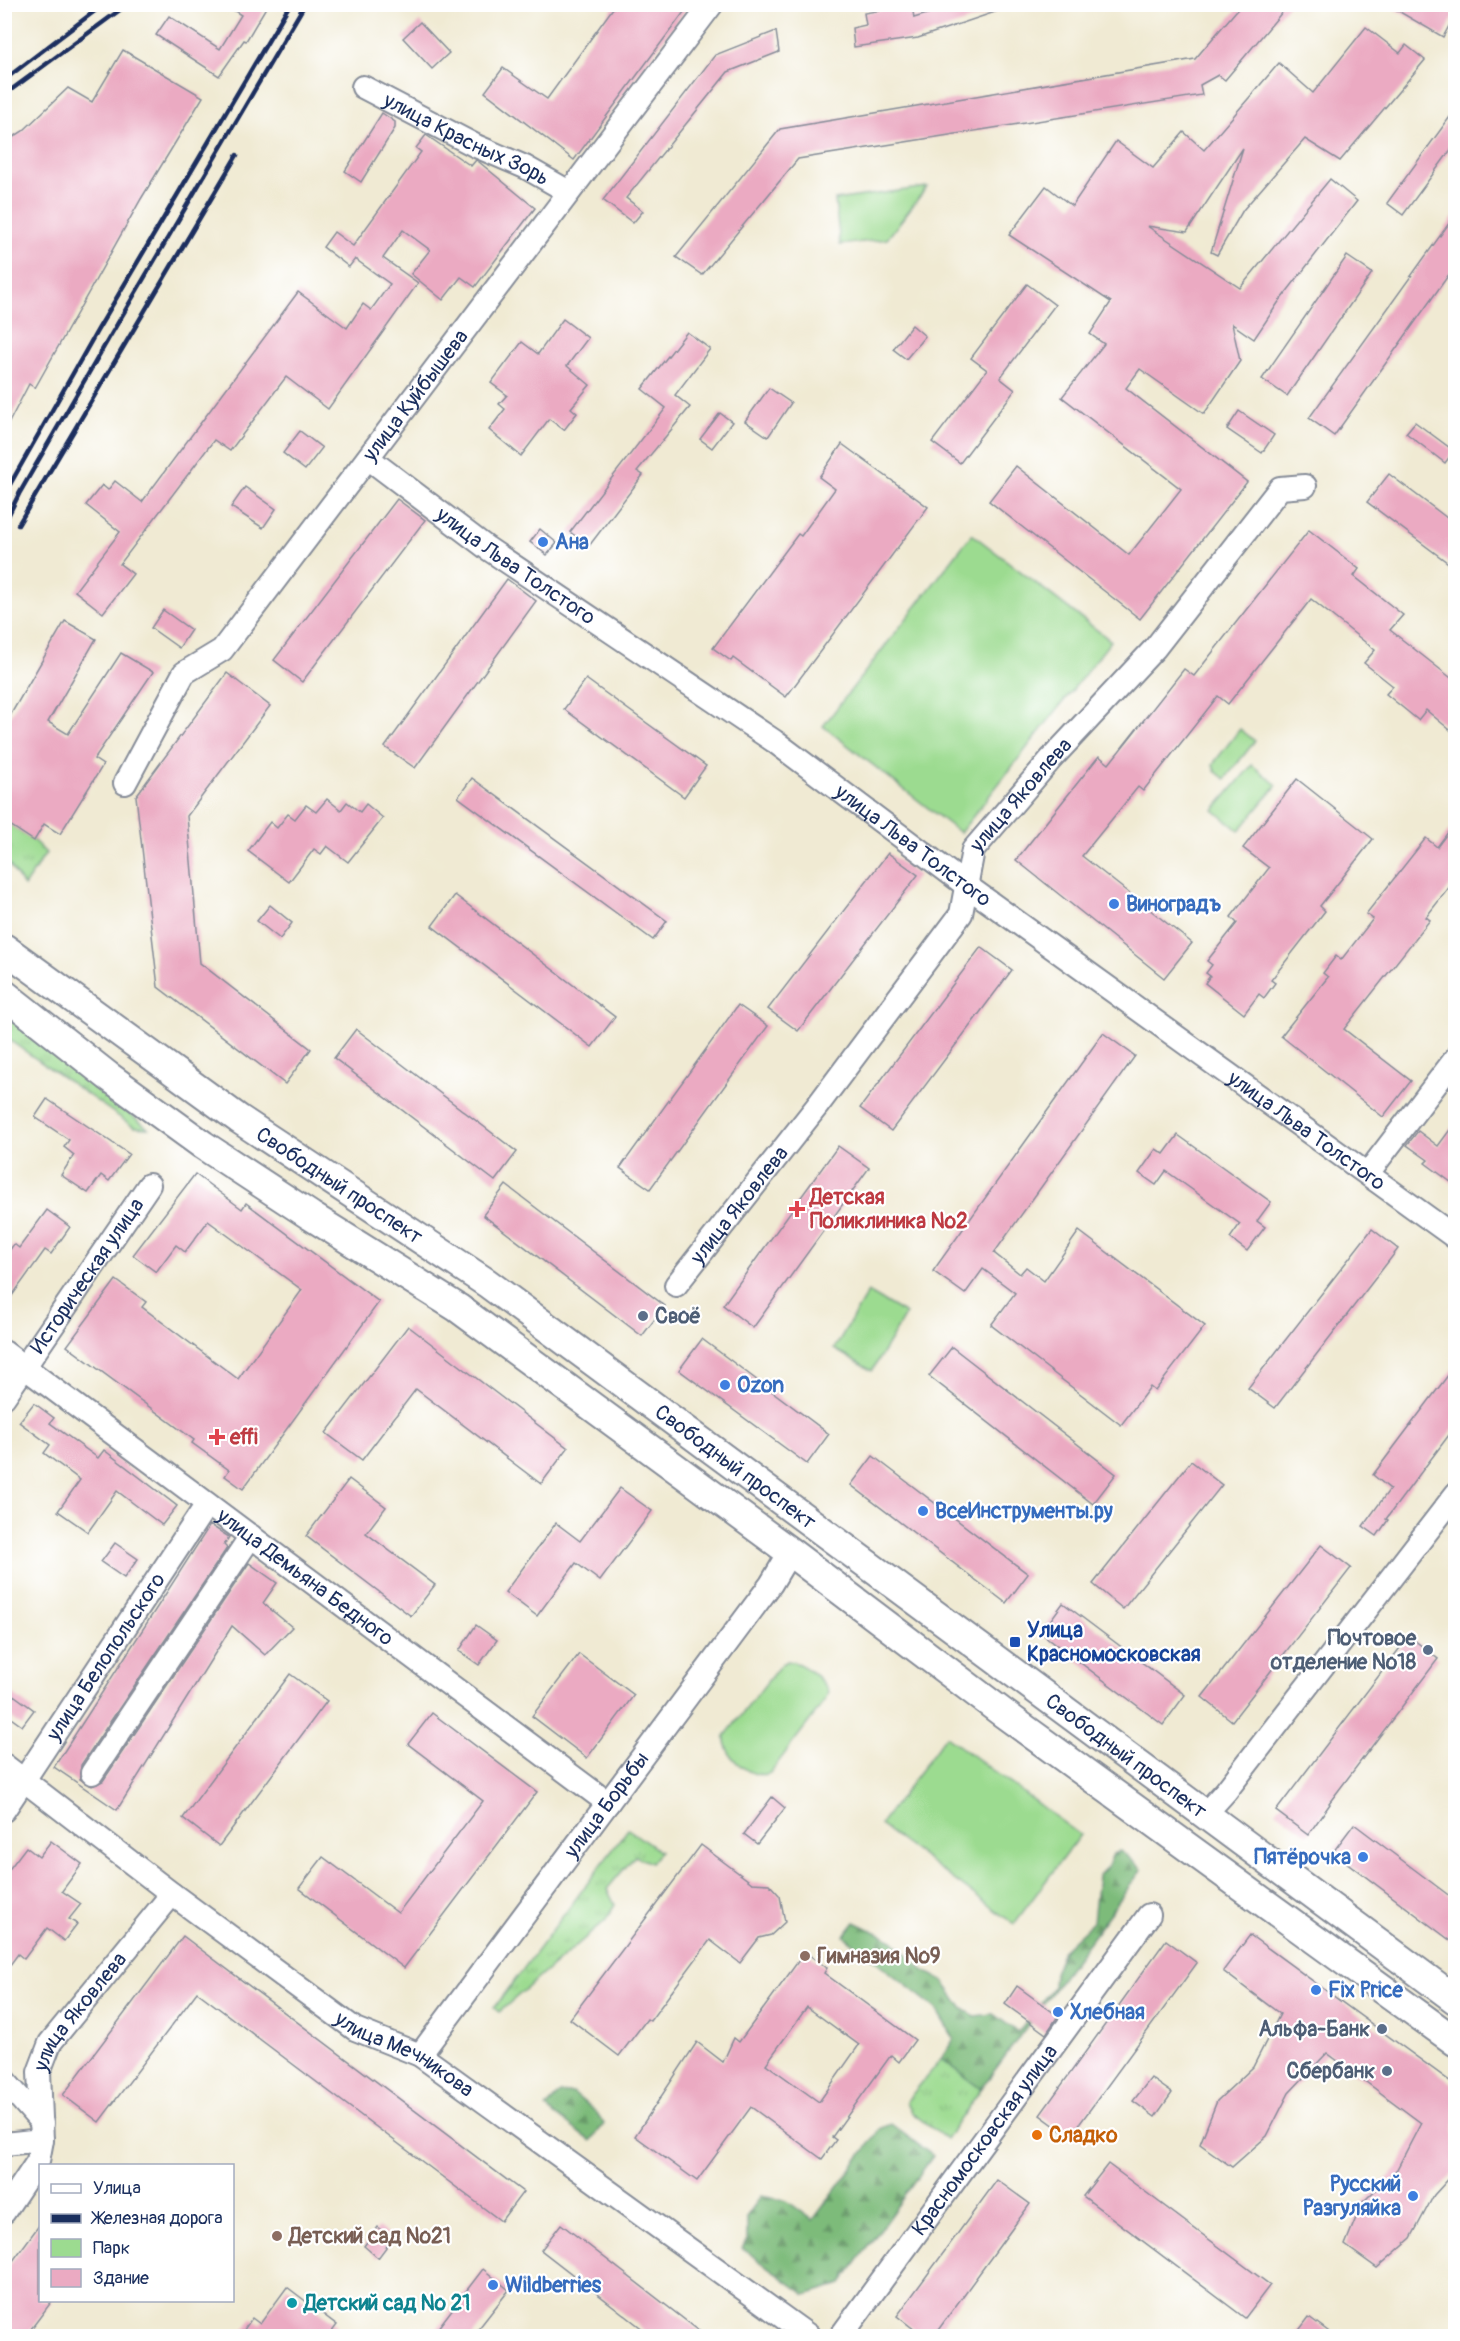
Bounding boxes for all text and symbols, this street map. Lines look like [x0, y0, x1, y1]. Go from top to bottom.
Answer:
street label: улица Красных Зорь [378, 87, 554, 192]
street label: улица Куйбышева [356, 324, 474, 468]
street label: улица Льва Толстого [430, 501, 600, 631]
place label: Ана [555, 529, 589, 556]
marker: Ана [536, 535, 550, 549]
street label: улица Яковлева [963, 732, 1078, 859]
street label: улица Льва Толстого [829, 778, 996, 913]
place label: Виноградъ [1126, 891, 1221, 918]
marker: Виноградъ [1107, 897, 1121, 911]
street label: улица Льва Толстого [1221, 1064, 1391, 1197]
street label: Свободный проспект [251, 1121, 428, 1251]
street label: улица Яковлева [684, 1141, 794, 1271]
place label: Детская Поликлиника №2 [808, 1184, 968, 1235]
street label: Историческая улица [25, 1193, 150, 1359]
marker: Детская Поликлиника №2 [788, 1200, 806, 1218]
place label: Своё [655, 1303, 701, 1330]
marker: Своё [636, 1309, 650, 1323]
place label: Ozon [737, 1372, 784, 1399]
marker: Ozon [718, 1378, 732, 1392]
street label: Свободный проспект [649, 1399, 822, 1536]
place label: effi [229, 1424, 258, 1451]
marker: effi [208, 1428, 226, 1446]
place label: ВсеИнструменты.ру [935, 1498, 1113, 1525]
street label: улица Демьяна Бедного [210, 1502, 399, 1652]
marker: ВсеИнструменты.ру [916, 1504, 930, 1518]
street label: улица Белопольского [40, 1568, 172, 1747]
place label: Улица Красномосковская [1027, 1617, 1201, 1668]
place label: Почтовое отделение №18 [1270, 1625, 1417, 1676]
marker: Улица Красномосковская [1008, 1635, 1022, 1649]
marker: Почтовое отделение №18 [1421, 1643, 1435, 1657]
street label: Свободный проспект [1040, 1688, 1212, 1825]
street label: улица Борьбы [558, 1747, 655, 1864]
place label: Пятёрочка [1254, 1844, 1351, 1871]
marker: Пятёрочка [1356, 1850, 1370, 1864]
place label: Гимназия №9 [817, 1943, 941, 1970]
street label: улица Яковлева [27, 1947, 133, 2076]
marker: Гимназия №9 [798, 1949, 812, 1963]
place label: Fix Price [1328, 1977, 1404, 2004]
marker: Fix Price [1309, 1983, 1323, 1997]
place label: Хлебная [1070, 1999, 1145, 2026]
street label: улица Мечникова [328, 2005, 479, 2103]
marker: Хлебная [1051, 2005, 1065, 2019]
place label: Альфа-Банк [1258, 2016, 1370, 2043]
marker: Альфа-Банк [1375, 2022, 1389, 2036]
street label: Красномосковская улица [906, 2039, 1064, 2241]
place label: Сбербанк [1287, 2058, 1375, 2085]
marker: Сбербанк [1380, 2064, 1394, 2078]
place label: Сладко [1049, 2122, 1118, 2149]
marker: Сладко [1030, 2128, 1044, 2142]
legend [39, 2164, 234, 2302]
place label: Русский Разгуляйка [1303, 2171, 1401, 2222]
text: Улица [93, 2177, 141, 2200]
marker: Русский Разгуляйка [1406, 2189, 1420, 2203]
text: Железная дорога [90, 2207, 223, 2230]
place label: Детский сад №21 [287, 2223, 451, 2250]
marker: Детский сад №21 [270, 2229, 284, 2243]
text: Парк [93, 2237, 130, 2260]
text: Здание [93, 2267, 149, 2290]
place label: Wildberries [505, 2272, 602, 2299]
marker: Wildberries [486, 2278, 500, 2292]
place label: Детский сад № 21 [302, 2290, 471, 2317]
marker: Детский сад № 21 [285, 2296, 299, 2310]

